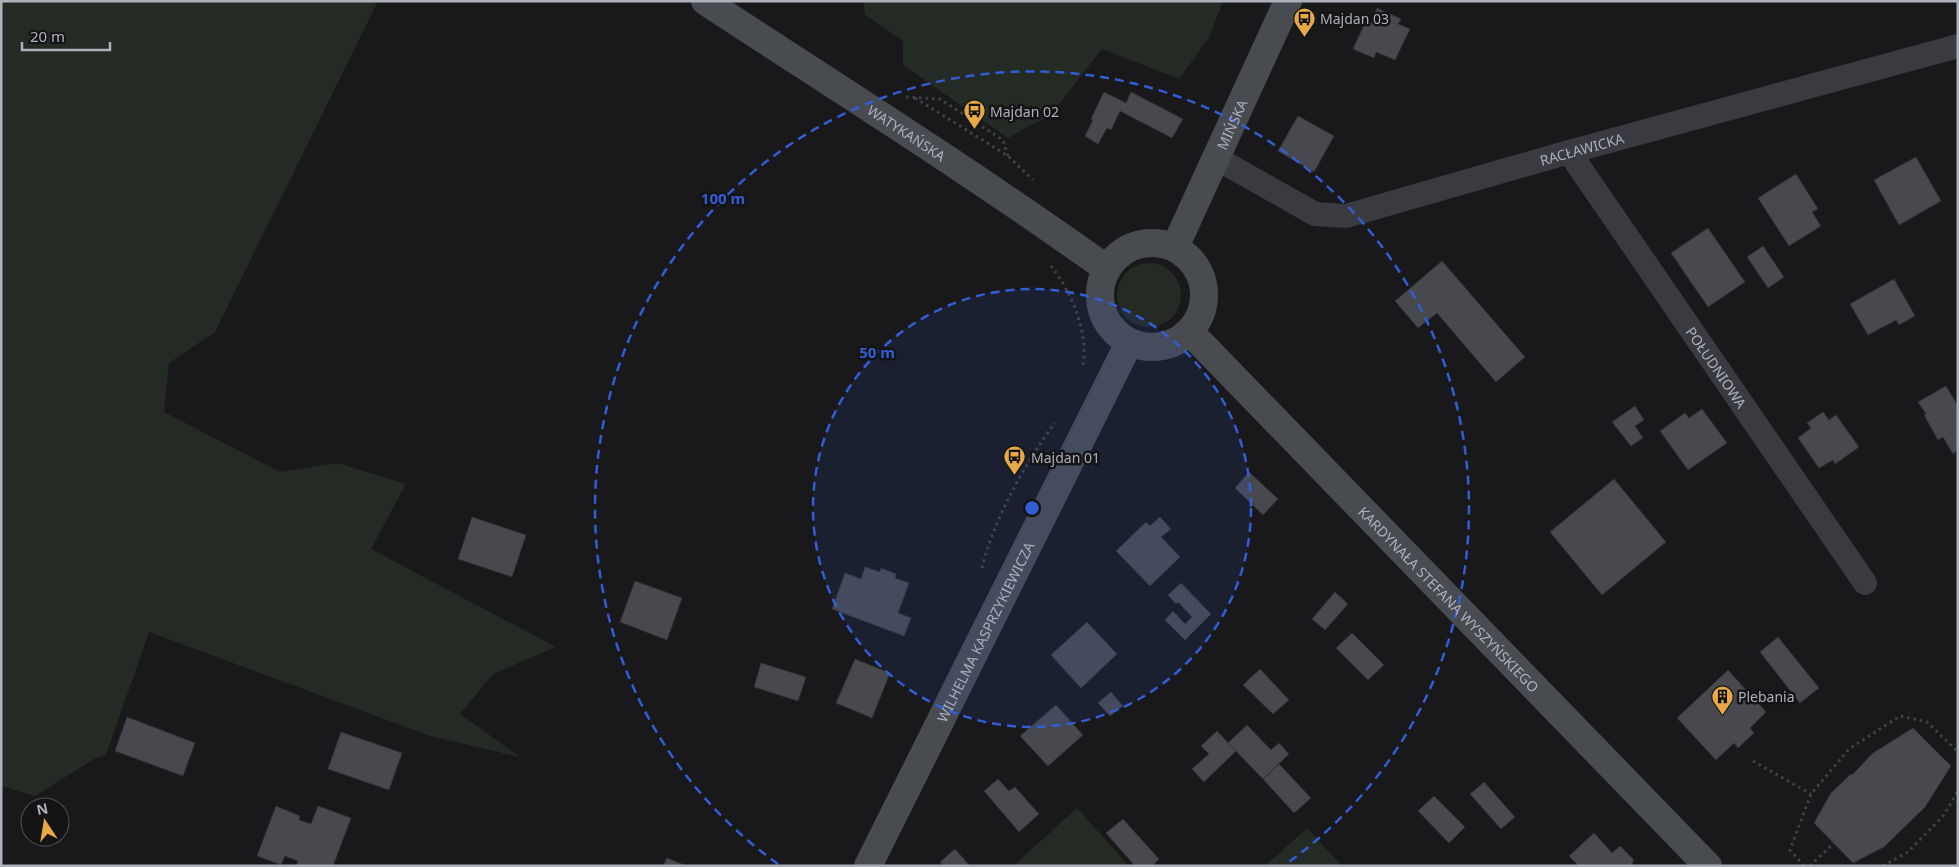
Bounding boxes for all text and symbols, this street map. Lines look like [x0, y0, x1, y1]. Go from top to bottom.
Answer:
bus stop icon: Majdan 03 [1292, 6, 1316, 37]
place label: Majdan 03 [1320, 9, 1389, 28]
scale bar [22, 20, 110, 52]
text: 20 m [30, 26, 65, 46]
street label: MIŃSKA [1212, 96, 1251, 153]
bus stop icon: Majdan 02 [962, 99, 986, 130]
street label: WATYKAŃSKA [864, 100, 950, 165]
place label: Majdan 02 [990, 102, 1059, 121]
street label: RACŁAWICKA [1538, 128, 1626, 169]
text: 100 m [701, 188, 745, 208]
street label: POŁUDNIOWA [1682, 323, 1751, 412]
text: 50 m [859, 342, 895, 362]
bus stop icon: Majdan 01 [1003, 445, 1027, 476]
place label: Majdan 01 [1031, 448, 1100, 467]
centre of rings [1023, 499, 1041, 517]
street label: KARDYNAŁA STEFANA WYSZYŃSKIEGO [1355, 502, 1543, 696]
street label: WILHELMA KASPRZYKIEWICZA [932, 538, 1038, 725]
building icon: Plebania [1710, 684, 1734, 715]
place label: Plebania [1738, 687, 1795, 706]
north arrow [20, 797, 70, 847]
text: N [35, 798, 50, 819]

